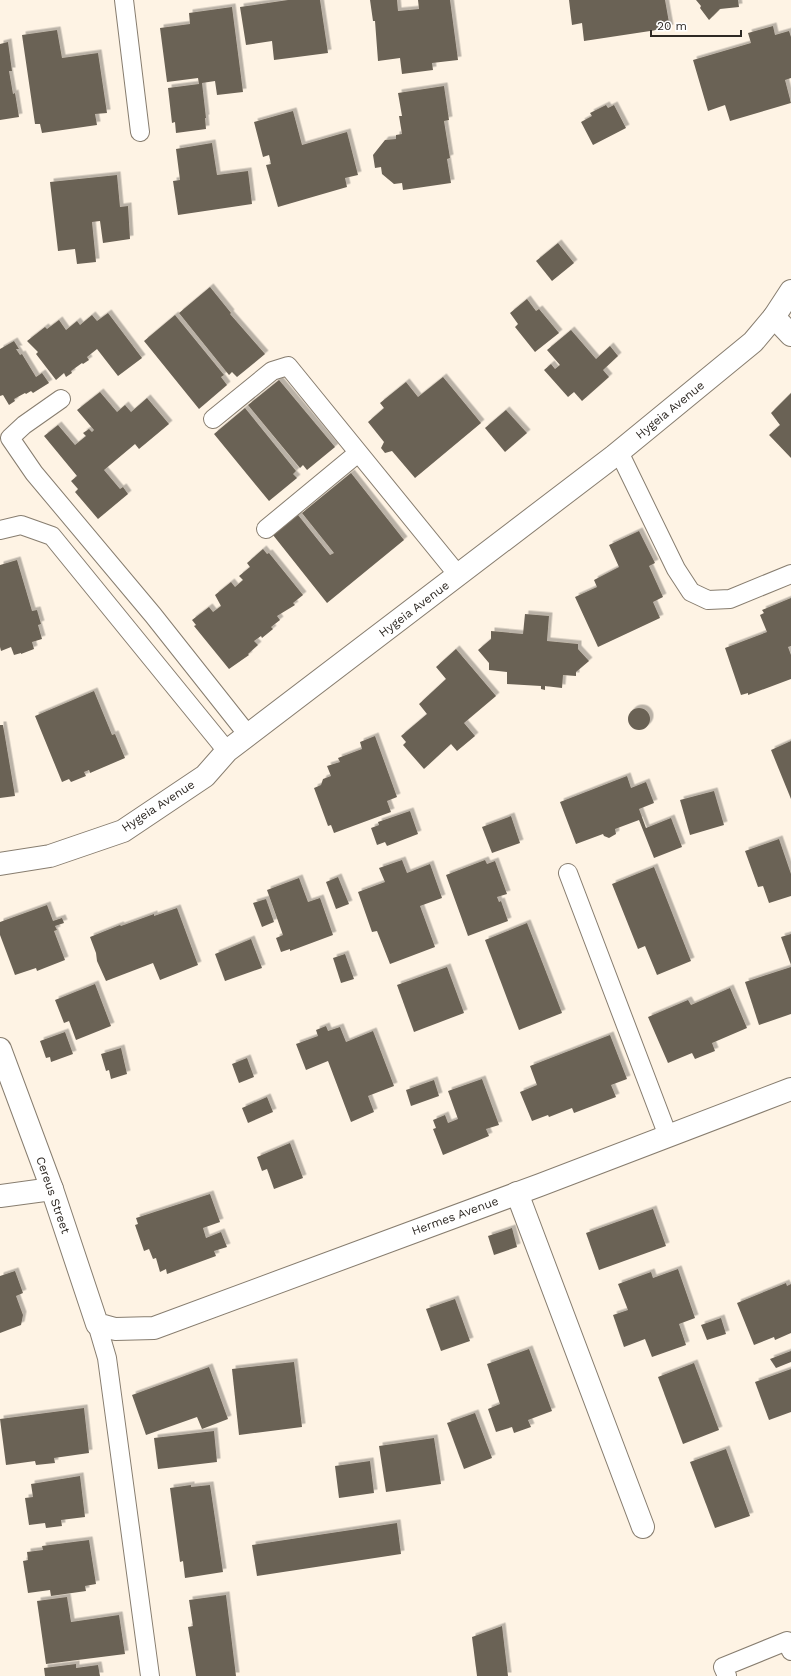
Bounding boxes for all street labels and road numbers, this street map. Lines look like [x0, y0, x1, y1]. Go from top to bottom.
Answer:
street label: Hygeia Avenue [633, 378, 707, 442]
street label: Hygeia Avenue [376, 578, 452, 640]
street label: Hygeia Avenue [119, 777, 197, 835]
street label: Cereus Street [33, 1155, 73, 1235]
street label: Hermes Avenue [410, 1194, 500, 1238]

